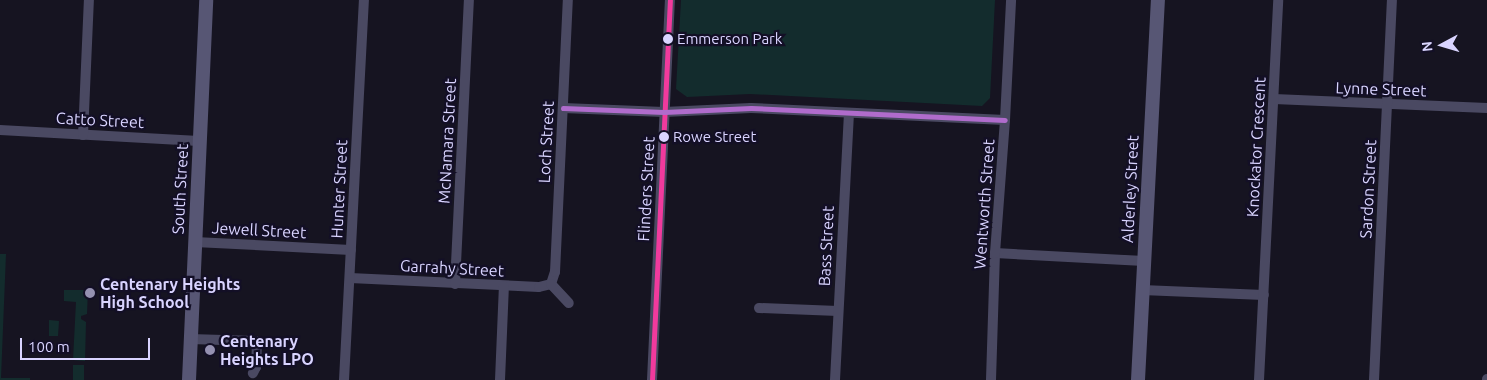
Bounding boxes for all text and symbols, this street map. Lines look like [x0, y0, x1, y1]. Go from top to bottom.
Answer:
north arrow [1417, 20, 1467, 70]
place label: Emmerson Park [677, 30, 782, 48]
marker: Emmerson Park [663, 34, 673, 44]
text: N [1419, 41, 1436, 53]
street label: Knockator Crescent [1243, 76, 1269, 218]
street label: McNamara Street [434, 78, 460, 204]
street label: Lynne Street [1335, 78, 1427, 100]
street label: Loch Street [534, 100, 558, 184]
street label: Catto Street [55, 108, 145, 132]
place label: Rowe Street [673, 128, 756, 146]
marker: Rowe Street [659, 132, 669, 142]
street label: Alderley Street [1118, 135, 1142, 243]
street label: Flinders Street [634, 136, 658, 242]
street label: Wentworth Street [970, 138, 998, 270]
street label: Hunter Street [327, 139, 351, 239]
street label: Sardon Street [1356, 139, 1380, 239]
street label: South Street [168, 143, 192, 235]
street label: Bass Street [814, 205, 838, 287]
street label: Jewell Street [211, 218, 307, 242]
street label: Garrahy Street [399, 256, 505, 280]
place label: Centenary Heights High School [100, 274, 240, 312]
marker: Centenary Heights High School [84, 287, 96, 299]
scale bar [22, 328, 152, 360]
place label: Centenary Heights LPO [220, 331, 314, 369]
text: 100 m [28, 338, 70, 355]
marker: Centenary Heights LPO [204, 344, 216, 356]

